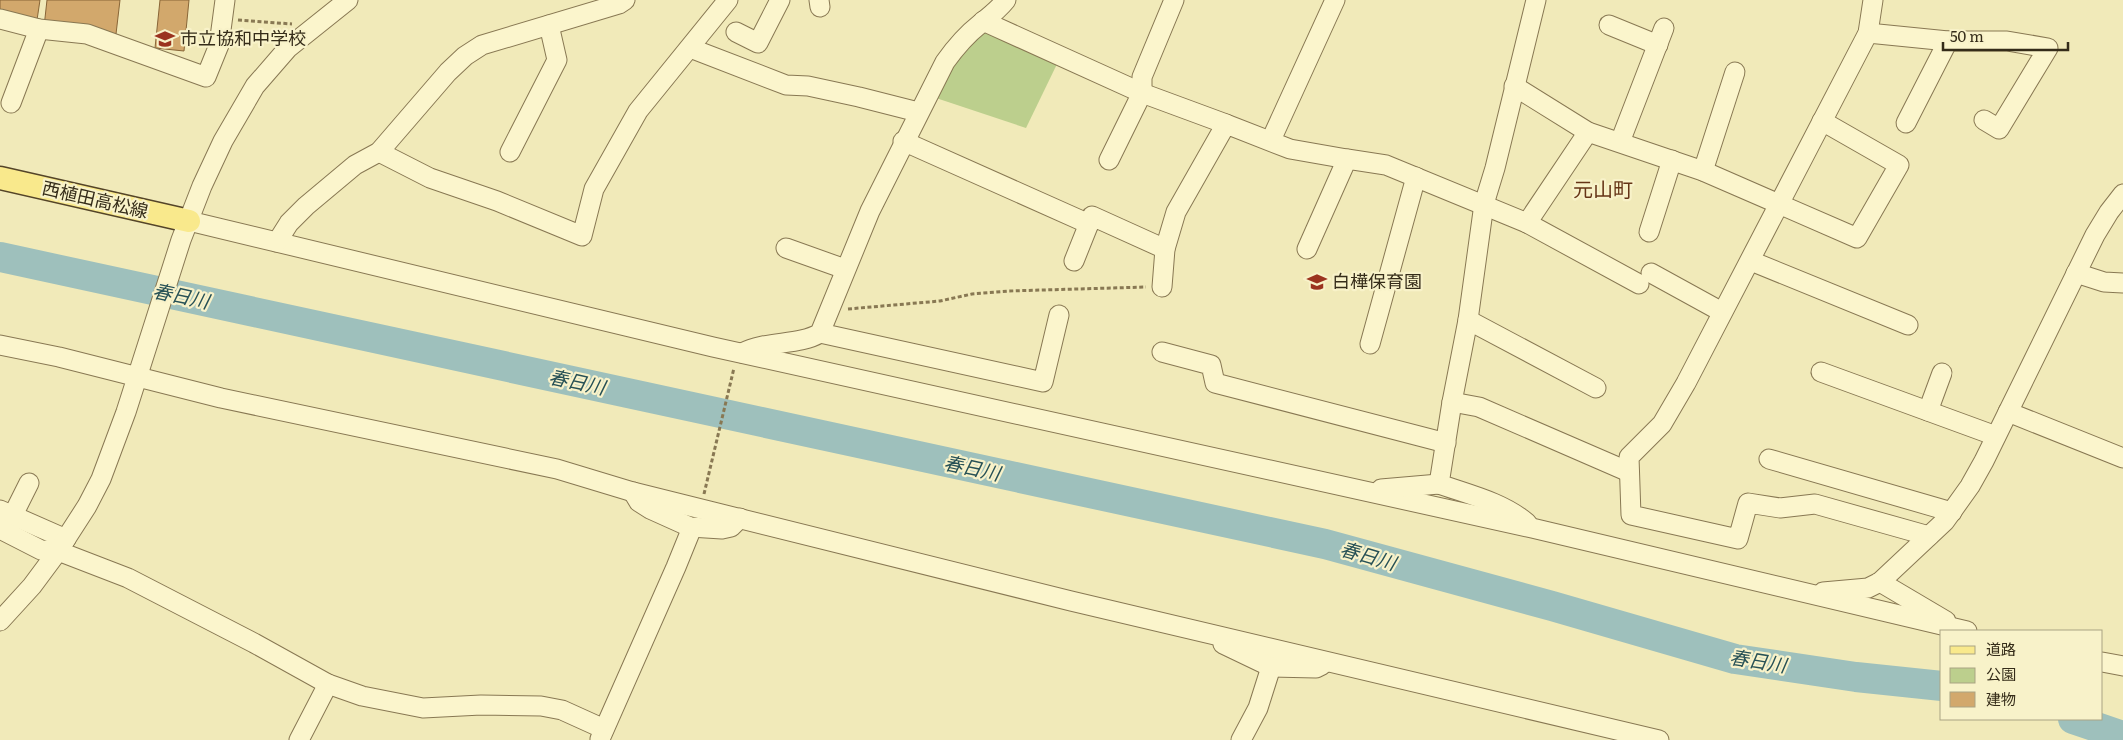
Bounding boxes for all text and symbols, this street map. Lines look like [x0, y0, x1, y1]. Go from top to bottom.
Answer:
scale bar [1943, 20, 2068, 52]
place label: 市立協和中学校 [180, 24, 306, 51]
text: 50 m [1950, 24, 1984, 47]
school or university icon: 市立協和中学校 [154, 28, 176, 50]
street label: 西植田高松線 [40, 173, 151, 224]
district label: 元山町 [1573, 173, 1633, 203]
place label: 白樺保育園 [1332, 267, 1422, 294]
school or university icon: 白樺保育園 [1306, 271, 1328, 293]
water label: 春日川 [150, 275, 214, 315]
water label: 春日川 [546, 361, 610, 401]
water label: 春日川 [941, 447, 1005, 487]
water label: 春日川 [1337, 534, 1401, 577]
legend [1940, 630, 2103, 720]
text: 道路 [1986, 637, 2016, 660]
water label: 春日川 [1728, 642, 1790, 679]
text: 公園 [1986, 662, 2016, 685]
text: 建物 [1986, 687, 2016, 710]

